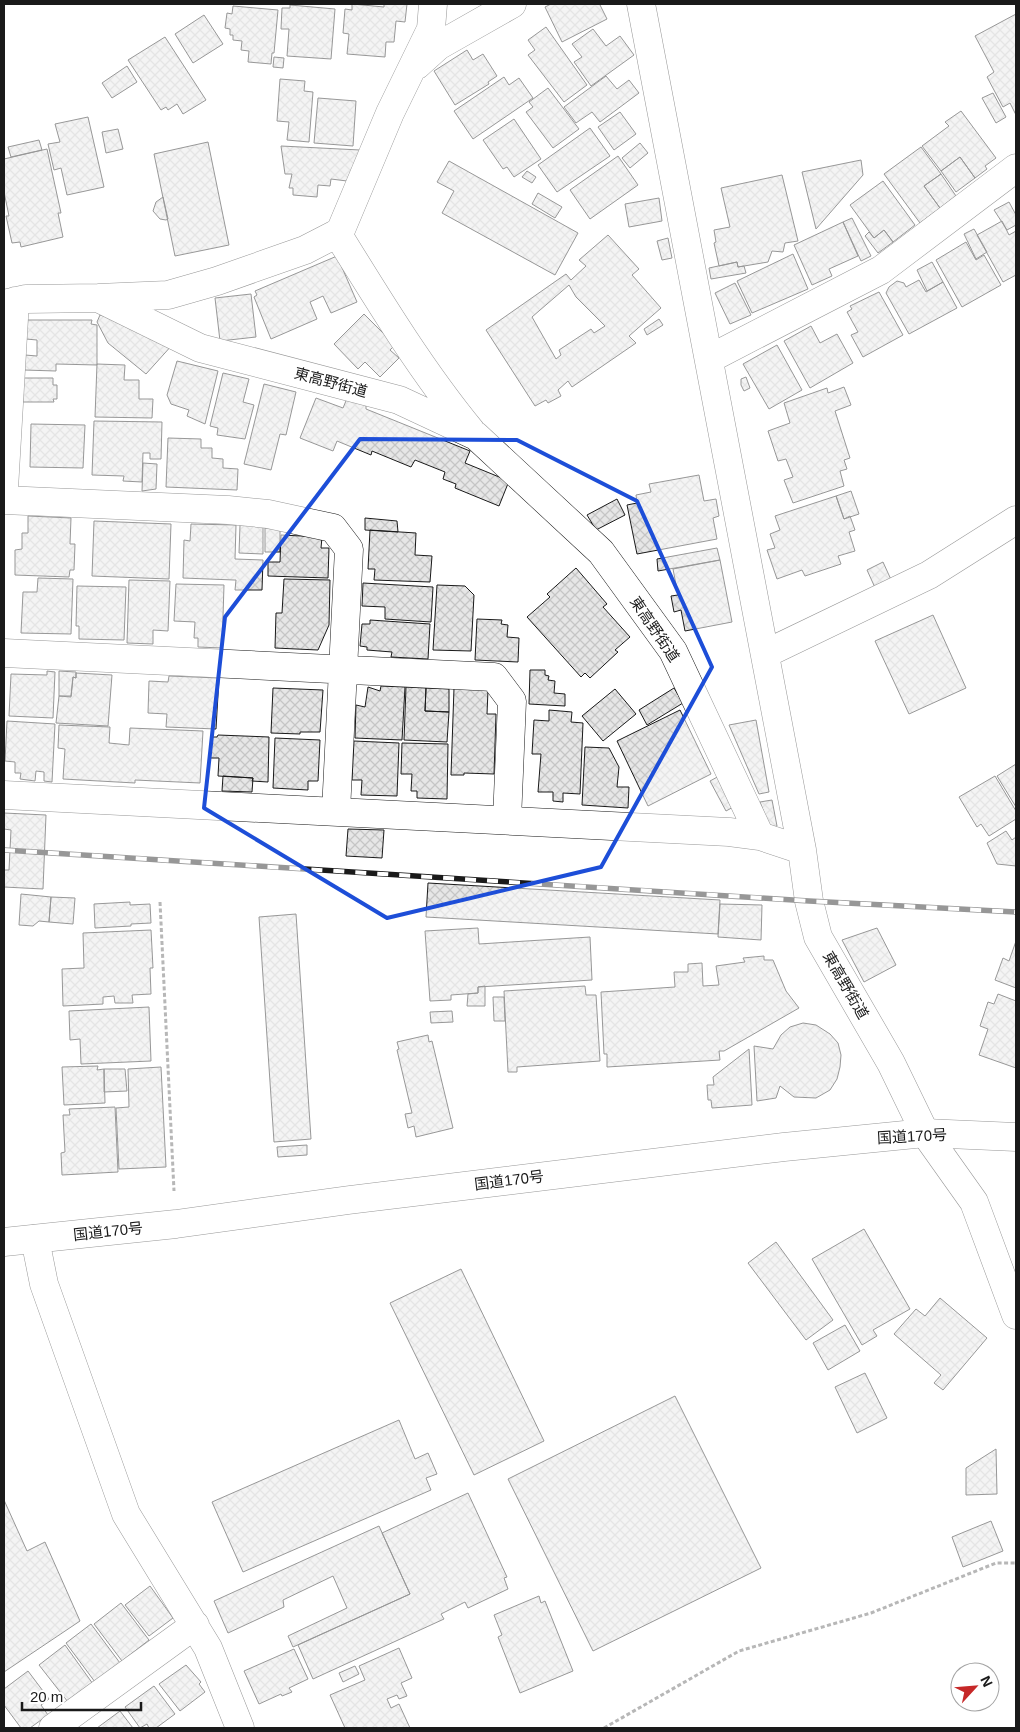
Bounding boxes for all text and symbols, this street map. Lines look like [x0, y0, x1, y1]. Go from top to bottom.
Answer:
street label: 東高野街道 [293, 364, 369, 400]
street label: 東高野街道 [627, 593, 683, 665]
street label: 東高野街道 [820, 948, 872, 1022]
street label: 国道170号 [877, 1126, 947, 1146]
street label: 国道170号 [473, 1167, 545, 1193]
street label: 国道170号 [72, 1219, 144, 1243]
north arrow [950, 1662, 1000, 1712]
text: N [977, 1673, 996, 1689]
scale bar [22, 1680, 141, 1712]
text: 20 m [30, 1688, 63, 1705]

